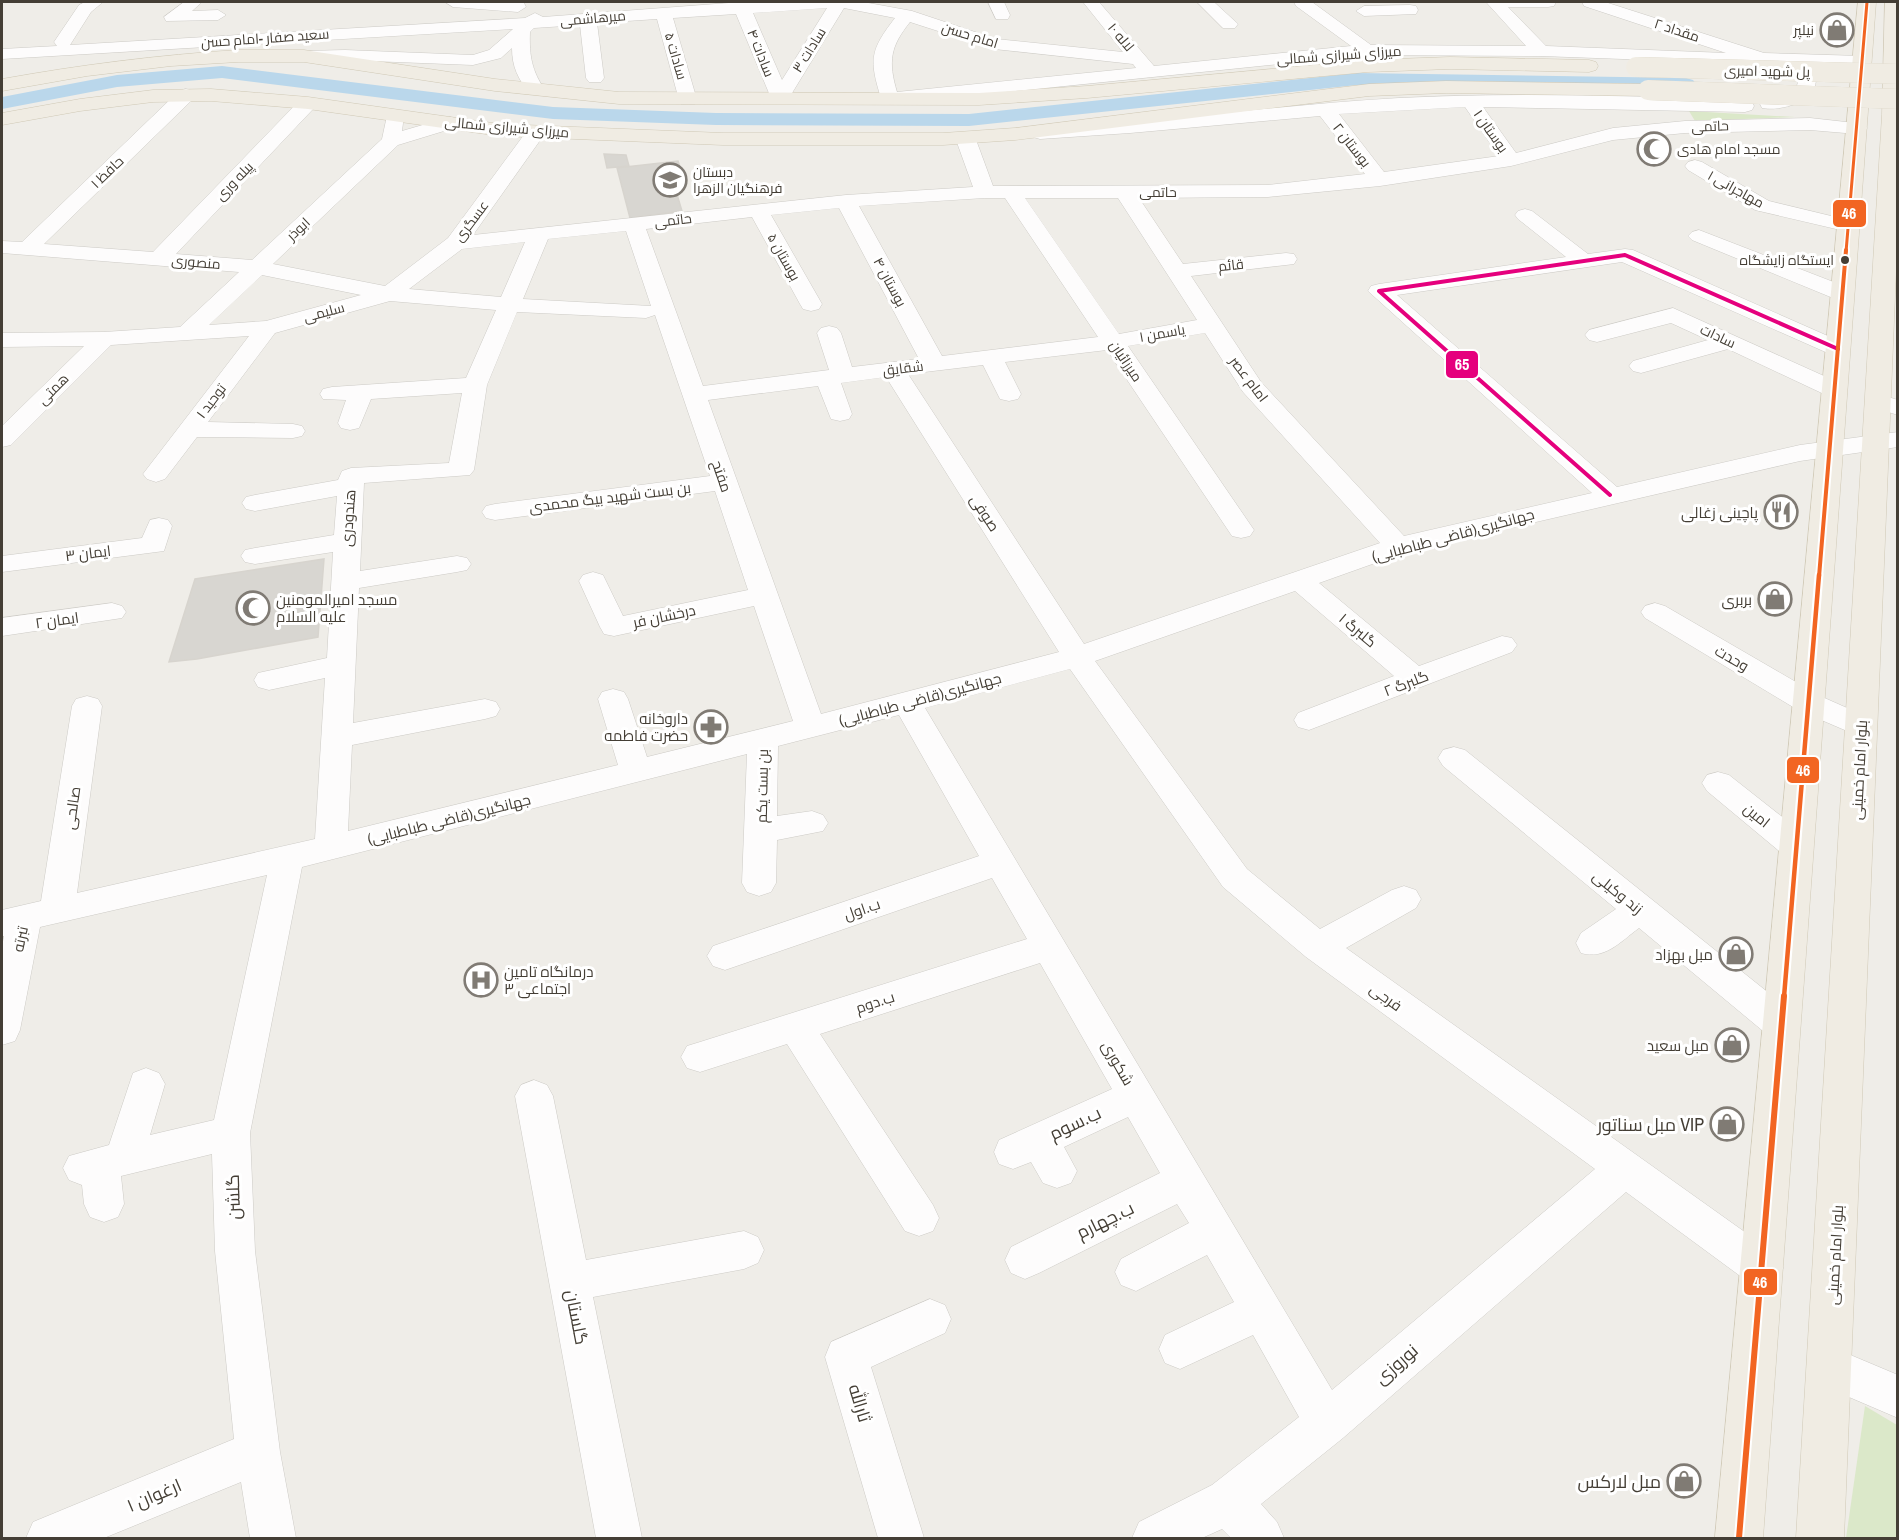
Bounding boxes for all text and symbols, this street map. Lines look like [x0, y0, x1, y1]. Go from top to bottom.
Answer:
street label: میرهاشمی [559, 6, 627, 30]
shop icon: نیلپر [1819, 12, 1855, 48]
street label: مقداد ۲ [1652, 14, 1702, 46]
street label: امام حسن [939, 18, 1000, 53]
street label: لاله ۱۰ [1104, 19, 1138, 55]
place label: نیلپر [1793, 21, 1814, 40]
street label: سادات ۳ [788, 24, 830, 76]
street label: سعید صفار -امام حسن [200, 25, 330, 52]
street label: سادات ۴ [743, 27, 779, 79]
street label: سادات ۵ [661, 30, 691, 82]
street label: میرزای شیرازی شمالی [1276, 42, 1402, 68]
street label: پل شهید امیری [1724, 61, 1810, 82]
street label: بوستان ۱ [1470, 106, 1512, 156]
street label: میرزای شیرازی شمالی [444, 113, 570, 141]
street label: حاتمی [1691, 116, 1729, 136]
street label: بوستان ۲ [1329, 119, 1375, 171]
mosque icon: مسجد امام هادی [1636, 131, 1672, 167]
place label: مسجد امام هادی [1677, 140, 1781, 159]
street label: حافظ ۱ [87, 152, 127, 192]
street label: پیله وری [211, 158, 258, 205]
school or university icon: دبستان فرهنگیان الزهرا [652, 162, 688, 198]
place label: دبستان فرهنگیان الزهرا [693, 163, 783, 197]
street label: مهاجرانی ۱ [1705, 166, 1767, 212]
street label: حاتمی [1139, 183, 1177, 201]
street label: عسگری [450, 197, 492, 245]
line badge: 46 [1832, 199, 1867, 228]
text: 46 [1842, 202, 1856, 224]
street label: حاتمی [653, 209, 693, 231]
street label: ابوذر [282, 214, 314, 245]
street label: بوستان ۵ [764, 230, 804, 284]
street label: منصوری [171, 251, 221, 273]
place label: ایستگاه زایشگاه [1739, 251, 1834, 269]
street label: بوستان ۴ [870, 254, 910, 310]
marker: ایستگاه زایشگاه [1839, 254, 1851, 266]
street label: قائم [1217, 255, 1245, 276]
street label: سلیمی [301, 298, 347, 326]
street label: یاسمن ۱ [1138, 320, 1187, 346]
street label: سادات [1697, 320, 1739, 352]
street label: میرزائیان [1106, 337, 1146, 385]
line badge: 65 [1445, 350, 1479, 379]
street label: امام عصر [1225, 352, 1272, 406]
text: 65 [1455, 353, 1469, 375]
street label: شقایق [882, 357, 924, 379]
street label: همتی [34, 370, 72, 408]
street label: توحید ۱ [192, 380, 230, 422]
street label: مفتح [706, 457, 737, 495]
street label: بن بست شهید بیگ محمدی [528, 477, 692, 517]
street label: هندودری [336, 489, 360, 547]
street label: صوفی [965, 490, 1005, 536]
restaurant icon: پاچینی زغالی [1763, 494, 1799, 530]
place label: پاچینی زغالی [1681, 502, 1758, 523]
street label: جهانگیری(قاضی طباطبایی) [1369, 503, 1537, 567]
street label: ایمان ۳ [64, 540, 112, 566]
shop icon: بربری [1757, 581, 1793, 617]
place label: مسجد امیرالمومنین علیه السلام [276, 589, 398, 627]
place label: بربری [1722, 589, 1752, 610]
mosque icon: مسجد امیرالمومنین علیه السلام [235, 590, 271, 626]
street label: درخشان فر [630, 599, 697, 633]
street label: ایمان ۲ [34, 607, 80, 633]
street label: گلبرگ ۱ [1335, 608, 1381, 652]
street label: وحدت [1711, 640, 1753, 676]
street label: گلبرگ ۲ [1380, 665, 1432, 701]
street label: جهانگیری(قاضی طباطبایی) [836, 667, 1004, 731]
place label: داروخانه حضرت فاطمه [604, 708, 688, 746]
pharmacy icon: داروخانه حضرت فاطمه [693, 709, 729, 745]
street label: بلوار امام خمینی [1846, 719, 1872, 821]
street label: بن بست یکم [751, 749, 773, 823]
line badge: 46 [1786, 756, 1820, 784]
text: 46 [1796, 759, 1810, 781]
street label: صالحی [59, 785, 85, 831]
street label: جهانگیری(قاضی طباطبایی) [365, 789, 533, 849]
street label: امین [1739, 798, 1775, 832]
street label: زند وکیلی [1588, 865, 1648, 919]
street label: ب.اول [841, 893, 883, 925]
street label: تبرته [7, 924, 33, 954]
shop icon: مبل بهزاد [1718, 936, 1754, 972]
place label: مبل بهزاد [1655, 944, 1713, 965]
place label: درمانگاه تامین اجتماعی ۳ [504, 961, 593, 999]
hospital icon: درمانگاه تامین اجتماعی ۳ [463, 962, 499, 998]
street label: فرجی [1366, 978, 1406, 1016]
street label: ب.دوم [853, 986, 897, 1018]
shop icon: مبل سعید [1714, 1027, 1750, 1063]
place label: مبل سعید [1647, 1035, 1709, 1056]
street label: شکوری [1097, 1037, 1139, 1089]
street label: ب.سوم [1045, 1100, 1105, 1146]
shop icon: مبل سناتور VIP [1709, 1106, 1745, 1142]
place label: مبل سناتور VIP [1596, 1112, 1704, 1137]
street label: گلشن [220, 1174, 246, 1220]
street label: ب.چهارم [1072, 1195, 1138, 1245]
street label: بلوار امام خمینی [1822, 1204, 1848, 1306]
line badge: 46 [1743, 1268, 1778, 1296]
text: 46 [1753, 1271, 1767, 1293]
street label: گلستان [559, 1287, 595, 1347]
street label: نوروزی [1369, 1338, 1423, 1390]
street label: ثارالله [842, 1381, 878, 1425]
shop icon: مبل لارکس [1666, 1463, 1702, 1499]
place label: مبل لارکس [1577, 1469, 1661, 1494]
street label: ارغوان ۱ [123, 1472, 185, 1518]

